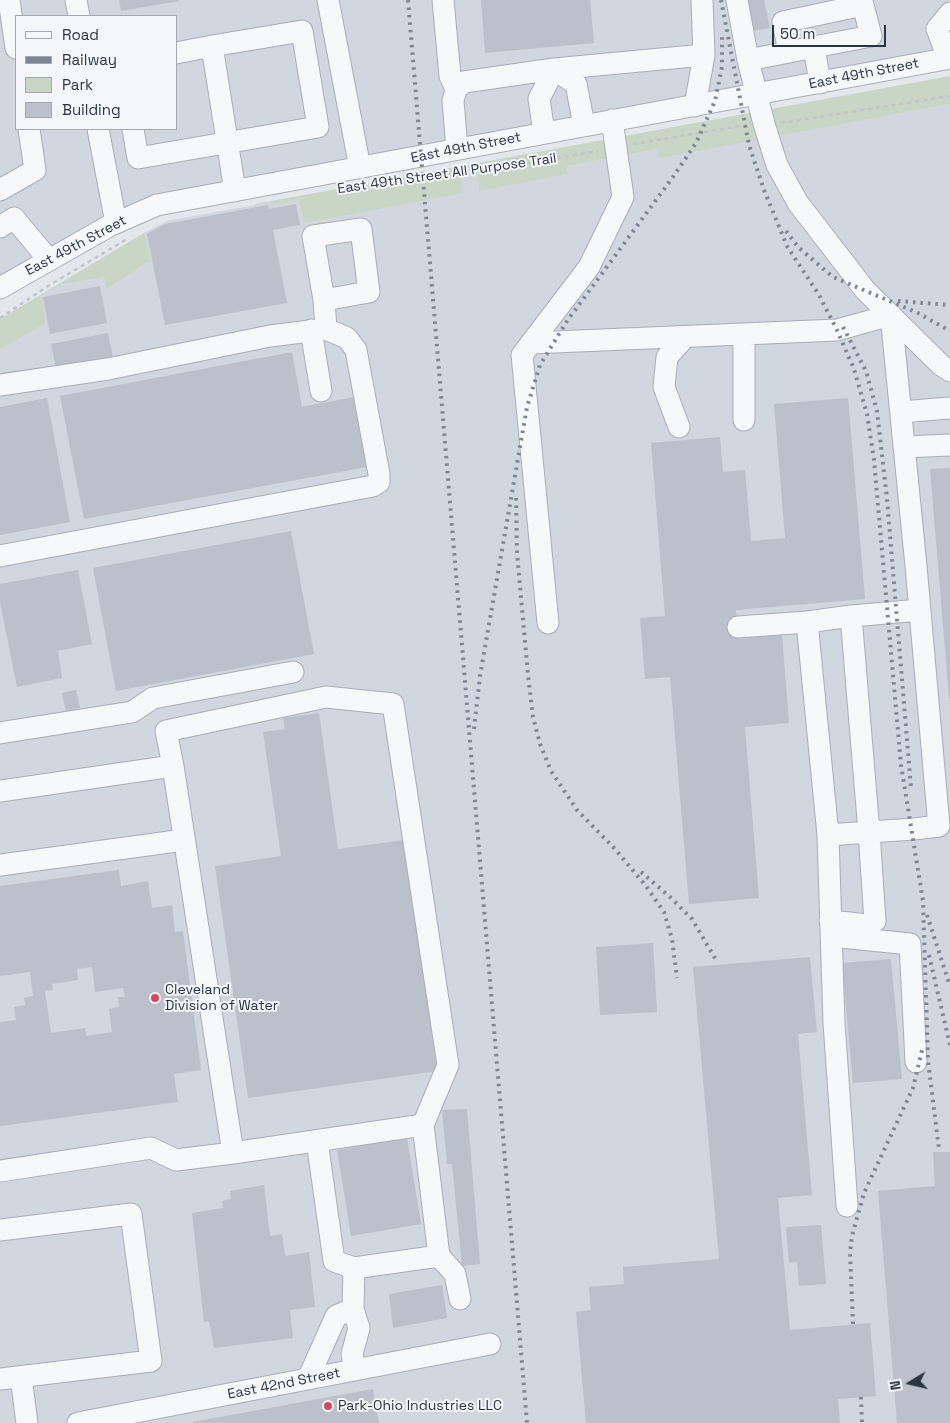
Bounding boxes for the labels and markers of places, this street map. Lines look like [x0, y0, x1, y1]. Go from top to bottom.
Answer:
place label: Cleveland Division of Water [165, 982, 278, 1014]
marker: Cleveland Division of Water [149, 992, 161, 1004]
place label: Park-Ohio Industries LLC [338, 1398, 502, 1414]
marker: Park-Ohio Industries LLC [322, 1400, 334, 1412]

